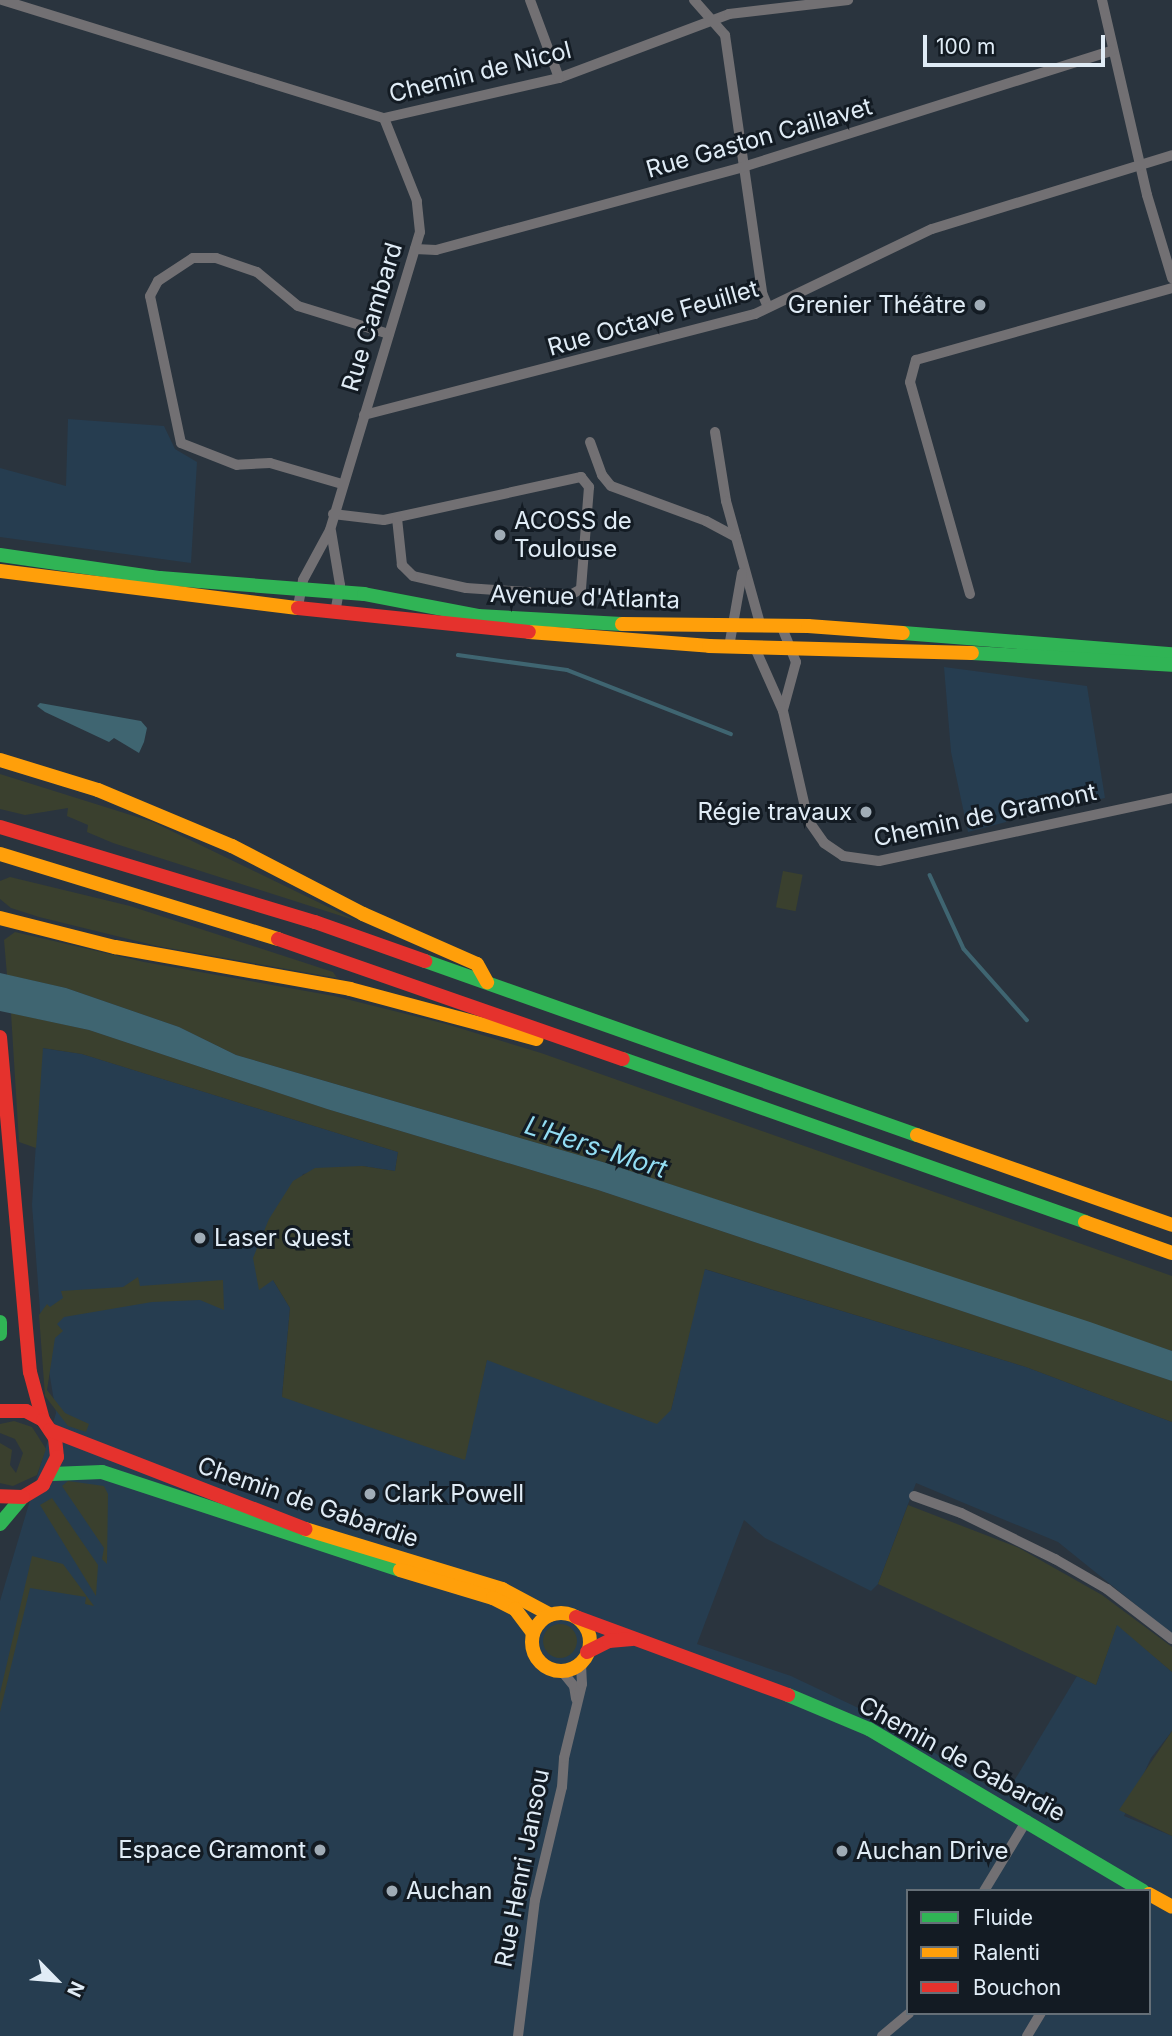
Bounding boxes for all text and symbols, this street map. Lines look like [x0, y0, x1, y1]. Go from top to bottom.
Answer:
scale bar [927, 21, 1109, 65]
text: 100 m [936, 34, 995, 59]
street label: Chemin de Nicol [386, 35, 574, 109]
street label: Rue Gaston Caillavet [643, 92, 875, 184]
street label: Rue Cambard [336, 239, 408, 395]
street label: Rue Octave Feuillet [544, 274, 762, 362]
place label: Grenier Théâtre [788, 291, 966, 319]
marker: Grenier Théâtre [972, 297, 988, 313]
place label: ACOSS de Toulouse [514, 507, 632, 563]
marker: ACOSS de Toulouse [492, 527, 508, 543]
street label: Avenue d'Atlanta [490, 579, 680, 615]
street label: Chemin de Gramont [871, 777, 1099, 853]
place label: Régie travaux [697, 798, 852, 826]
marker: Régie travaux [858, 804, 874, 820]
water label: L'Hers-Mort [521, 1109, 671, 1185]
place label: Laser Quest [214, 1224, 351, 1252]
marker: Laser Quest [192, 1230, 208, 1246]
street label: Chemin de Gabardie [194, 1451, 422, 1553]
place label: Clark Powell [384, 1480, 524, 1508]
marker: Clark Powell [362, 1486, 378, 1502]
street label: Chemin de Gabardie [854, 1690, 1070, 1828]
street label: Rue Henri Jansou [489, 1767, 555, 1969]
place label: Espace Gramont [118, 1836, 306, 1864]
place label: Auchan Drive [856, 1837, 1009, 1865]
marker: Espace Gramont [312, 1842, 328, 1858]
marker: Auchan Drive [834, 1843, 850, 1859]
place label: Auchan [406, 1877, 492, 1905]
marker: Auchan [384, 1883, 400, 1899]
legend [906, 1889, 1151, 2015]
text: Fluide [973, 1905, 1033, 1930]
text: Ralenti [973, 1940, 1040, 1965]
north arrow [21, 1945, 91, 2015]
text: Bouchon [973, 1975, 1061, 2000]
text: N [62, 1978, 89, 2001]

